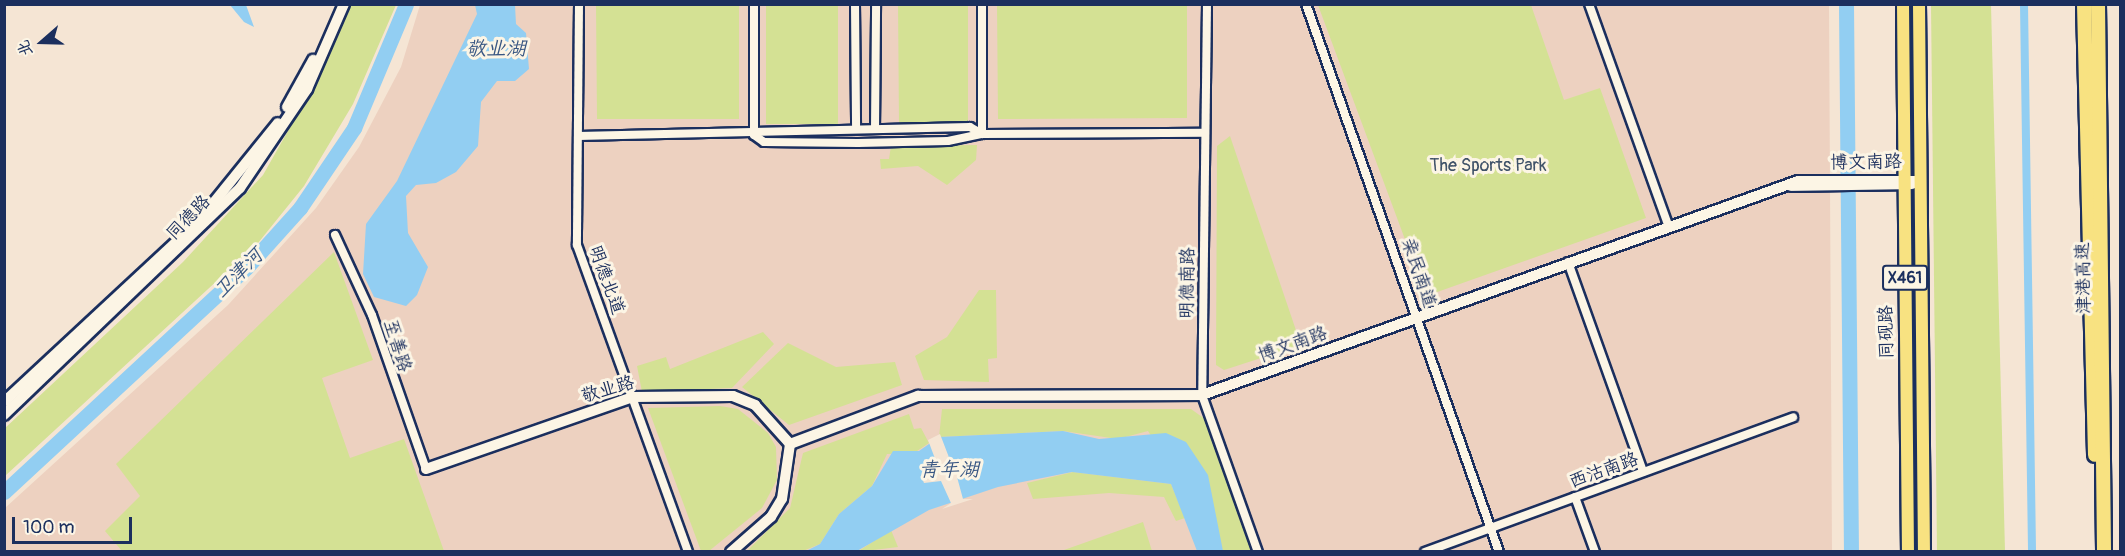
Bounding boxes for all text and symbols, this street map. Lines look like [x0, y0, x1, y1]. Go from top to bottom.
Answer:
north arrow [12, 12, 72, 72]
water label: 敬业湖 [466, 36, 526, 60]
text: 北 [13, 37, 37, 59]
street label: 博文南路 [1830, 152, 1902, 174]
park label: The Sports Park [1429, 155, 1547, 177]
street label: 同德路 [162, 191, 216, 245]
street label: 亲民南道 [1396, 235, 1440, 311]
street label: 明德北道 [584, 242, 628, 318]
street label: 津港高速 [2073, 242, 2095, 314]
water label: 卫津河 [208, 243, 268, 303]
street label: 明德南路 [1177, 247, 1199, 319]
road number: X461 [1881, 265, 1929, 291]
street label: 同砚路 [1876, 305, 1898, 359]
street label: 至善路 [379, 317, 415, 375]
street label: 博文南路 [1255, 323, 1331, 367]
street label: 敬业路 [579, 372, 637, 408]
street label: 西沽南路 [1566, 449, 1642, 493]
water label: 青年湖 [919, 457, 979, 481]
scale bar [15, 505, 135, 543]
text: 100 m [23, 516, 75, 539]

